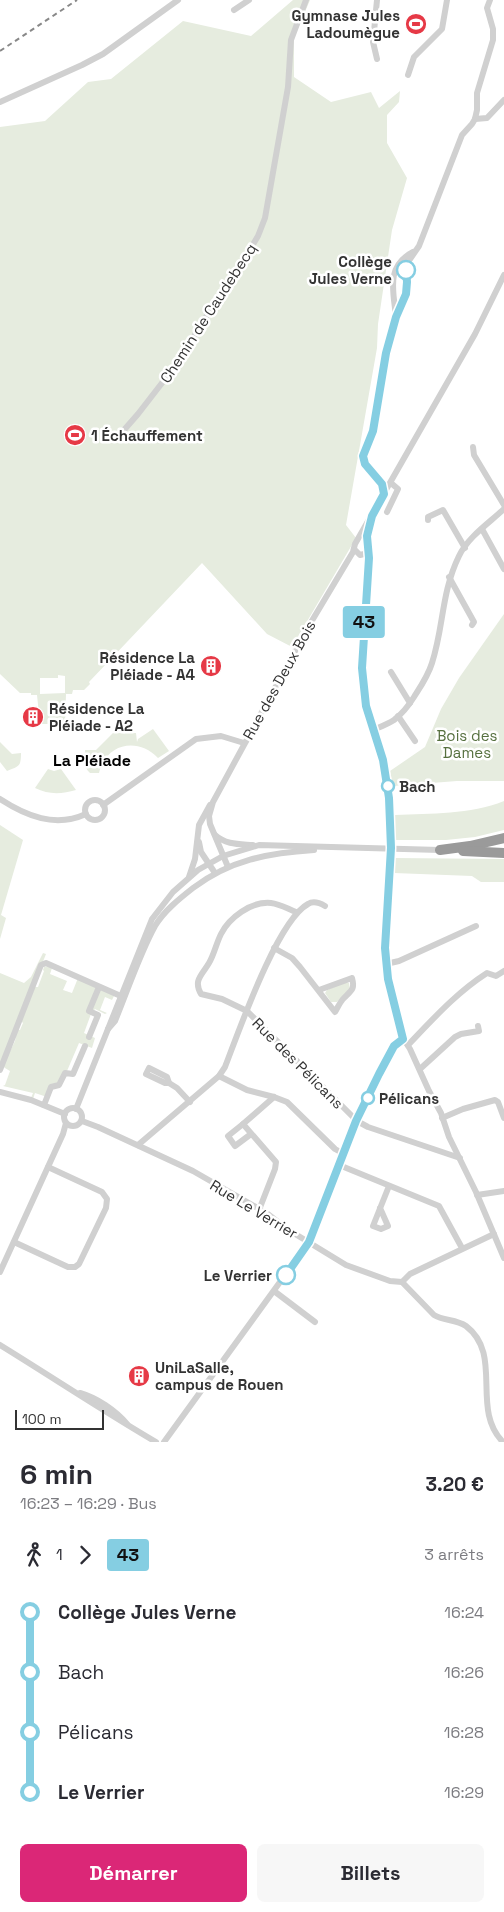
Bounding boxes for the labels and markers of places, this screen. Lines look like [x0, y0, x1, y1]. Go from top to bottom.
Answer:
place label: Gymnase Jules Ladoumègue [291, 6, 400, 42]
sports icon: Gymnase Jules Ladoumègue [404, 12, 428, 36]
place label: Collège Jules Verne [309, 252, 392, 288]
marker: Collège Jules Verne [396, 260, 416, 280]
sports icon: 1 Échauffement [63, 423, 87, 447]
place label: 1 Échauffement [91, 426, 203, 445]
place label: Résidence La Pléiade - A4 [99, 648, 195, 684]
building icon: Résidence La Pléiade - A4 [199, 654, 223, 678]
place label: Résidence La Pléiade - A2 [49, 699, 145, 735]
building icon: Résidence La Pléiade - A2 [21, 705, 45, 729]
place label: Bach [399, 777, 436, 796]
marker: Bach [381, 779, 395, 793]
place label: Pélicans [379, 1089, 439, 1108]
marker: Pélicans [361, 1091, 375, 1105]
marker: Le Verrier [276, 1265, 296, 1285]
place label: Le Verrier [204, 1266, 272, 1285]
place label: UniLaSalle, campus de Rouen [155, 1358, 284, 1394]
building icon: UniLaSalle, campus de Rouen [127, 1364, 151, 1388]

